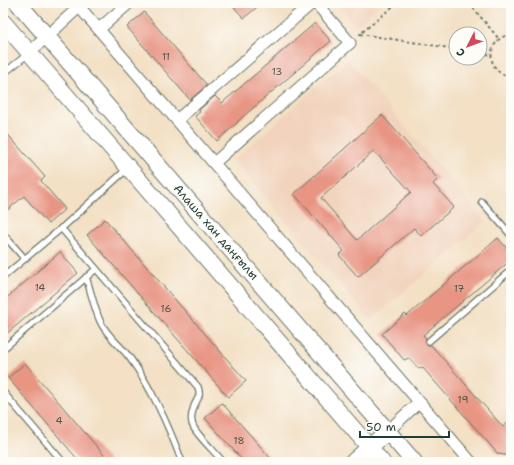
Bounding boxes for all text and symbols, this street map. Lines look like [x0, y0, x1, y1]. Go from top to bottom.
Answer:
north arrow [448, 26, 488, 66]
text: С [453, 45, 469, 60]
house number: 11 [162, 50, 170, 63]
house number: 13 [272, 65, 282, 78]
street label: Алаша хан даңғылы [170, 181, 262, 283]
house number: 14 [35, 281, 45, 294]
house number: 17 [454, 282, 464, 295]
house number: 16 [161, 302, 171, 315]
house number: 19 [458, 393, 468, 406]
scale bar [360, 413, 449, 439]
house number: 4 [56, 414, 63, 427]
text: 50 m [366, 419, 396, 435]
house number: 18 [233, 434, 245, 447]

